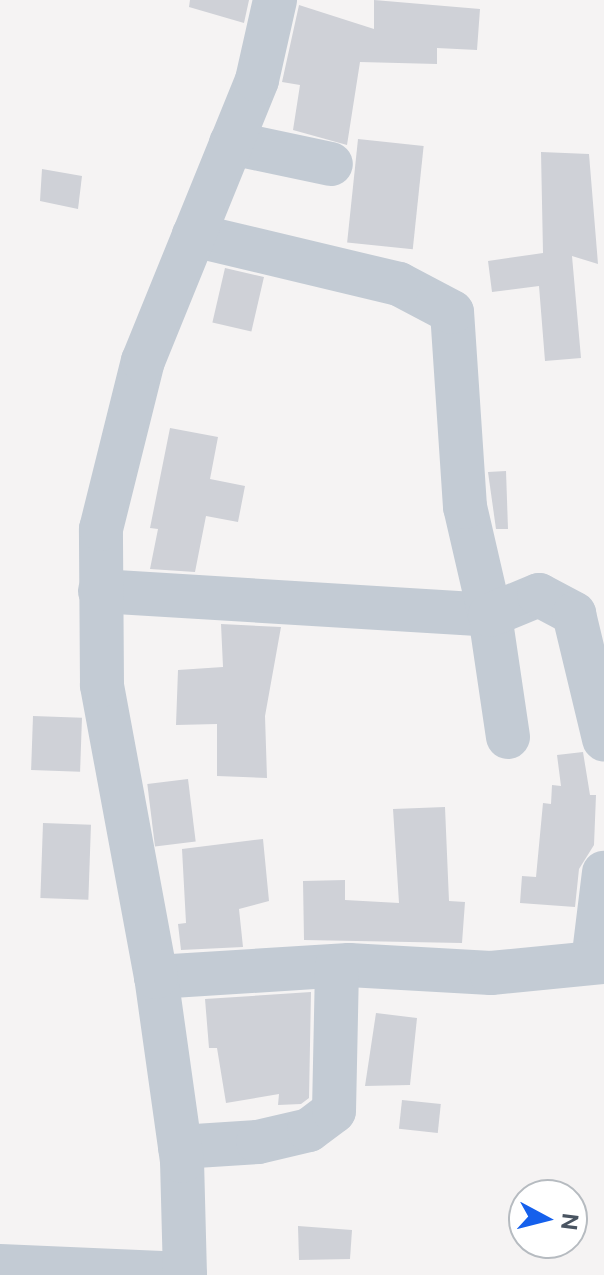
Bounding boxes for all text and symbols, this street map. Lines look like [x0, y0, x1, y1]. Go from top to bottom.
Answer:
north arrow [508, 1179, 588, 1259]
text: N [556, 1212, 584, 1232]

